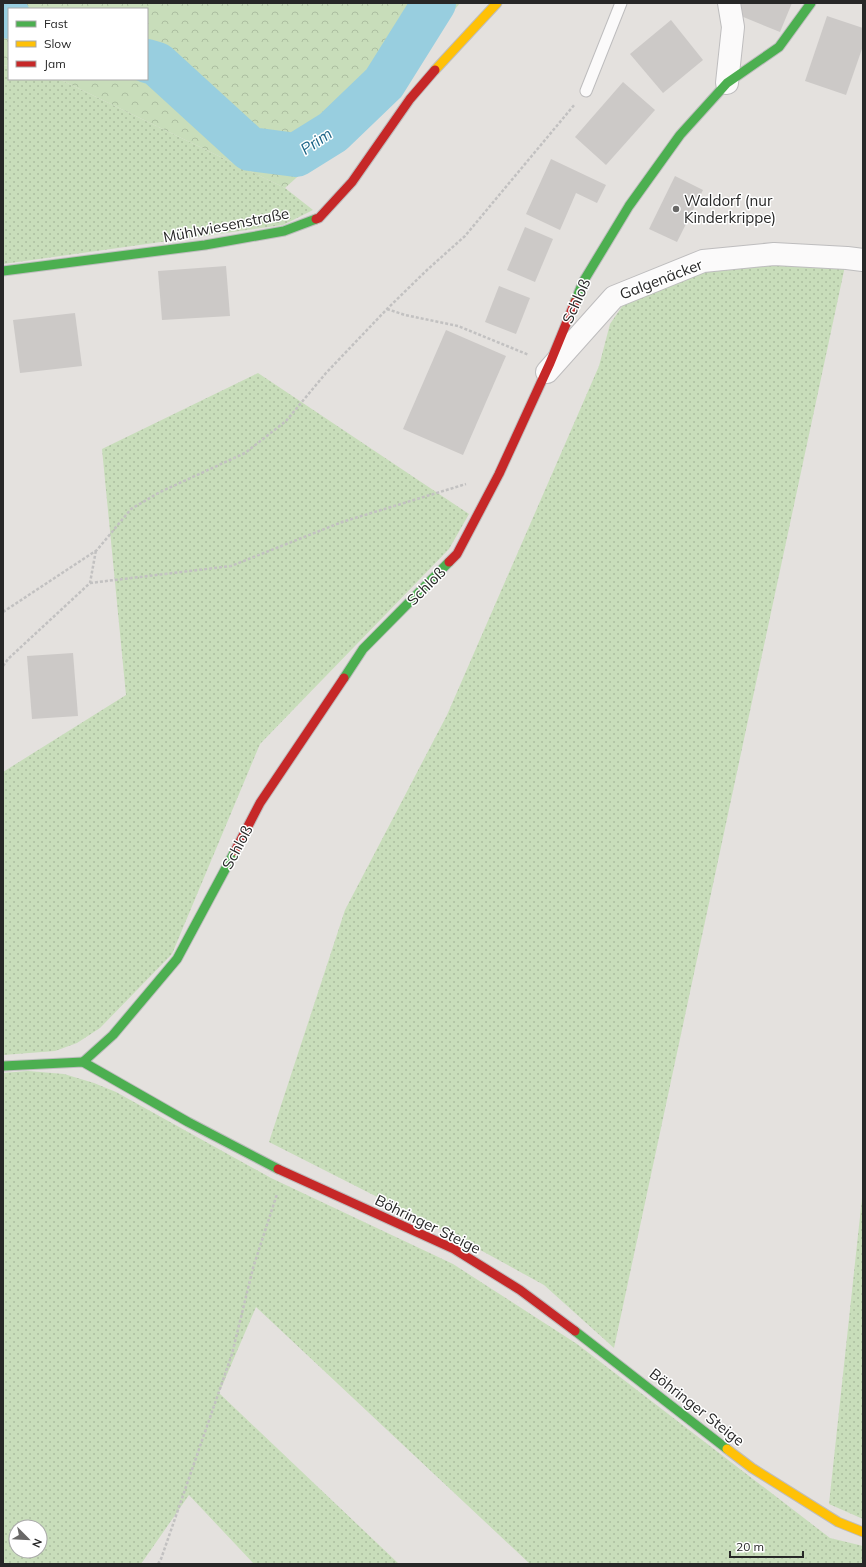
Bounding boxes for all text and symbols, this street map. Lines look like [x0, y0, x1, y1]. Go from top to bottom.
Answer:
legend [8, 8, 148, 80]
text: Fast [44, 16, 68, 31]
text: Slow [44, 36, 72, 51]
text: Jam [44, 56, 66, 71]
water label: Prim [296, 123, 336, 159]
place label: Waldorf (nur Kinderkrippe) [684, 191, 776, 227]
street label: Mühlwiesenstraße [162, 203, 290, 247]
marker: Waldorf (nur Kinderkrippe) [671, 204, 681, 214]
street label: Galgenäcker [617, 254, 706, 303]
street label: Schloß [558, 275, 594, 326]
street label: Schloß [403, 562, 450, 609]
street label: Schloß [218, 821, 257, 872]
street label: Böhringer Steige [372, 1190, 484, 1258]
street label: Böhringer Steige [646, 1364, 748, 1450]
north arrow [8, 1519, 48, 1559]
scale bar [730, 1533, 803, 1559]
text: N [29, 1536, 45, 1550]
text: 20 m [736, 1539, 764, 1554]

